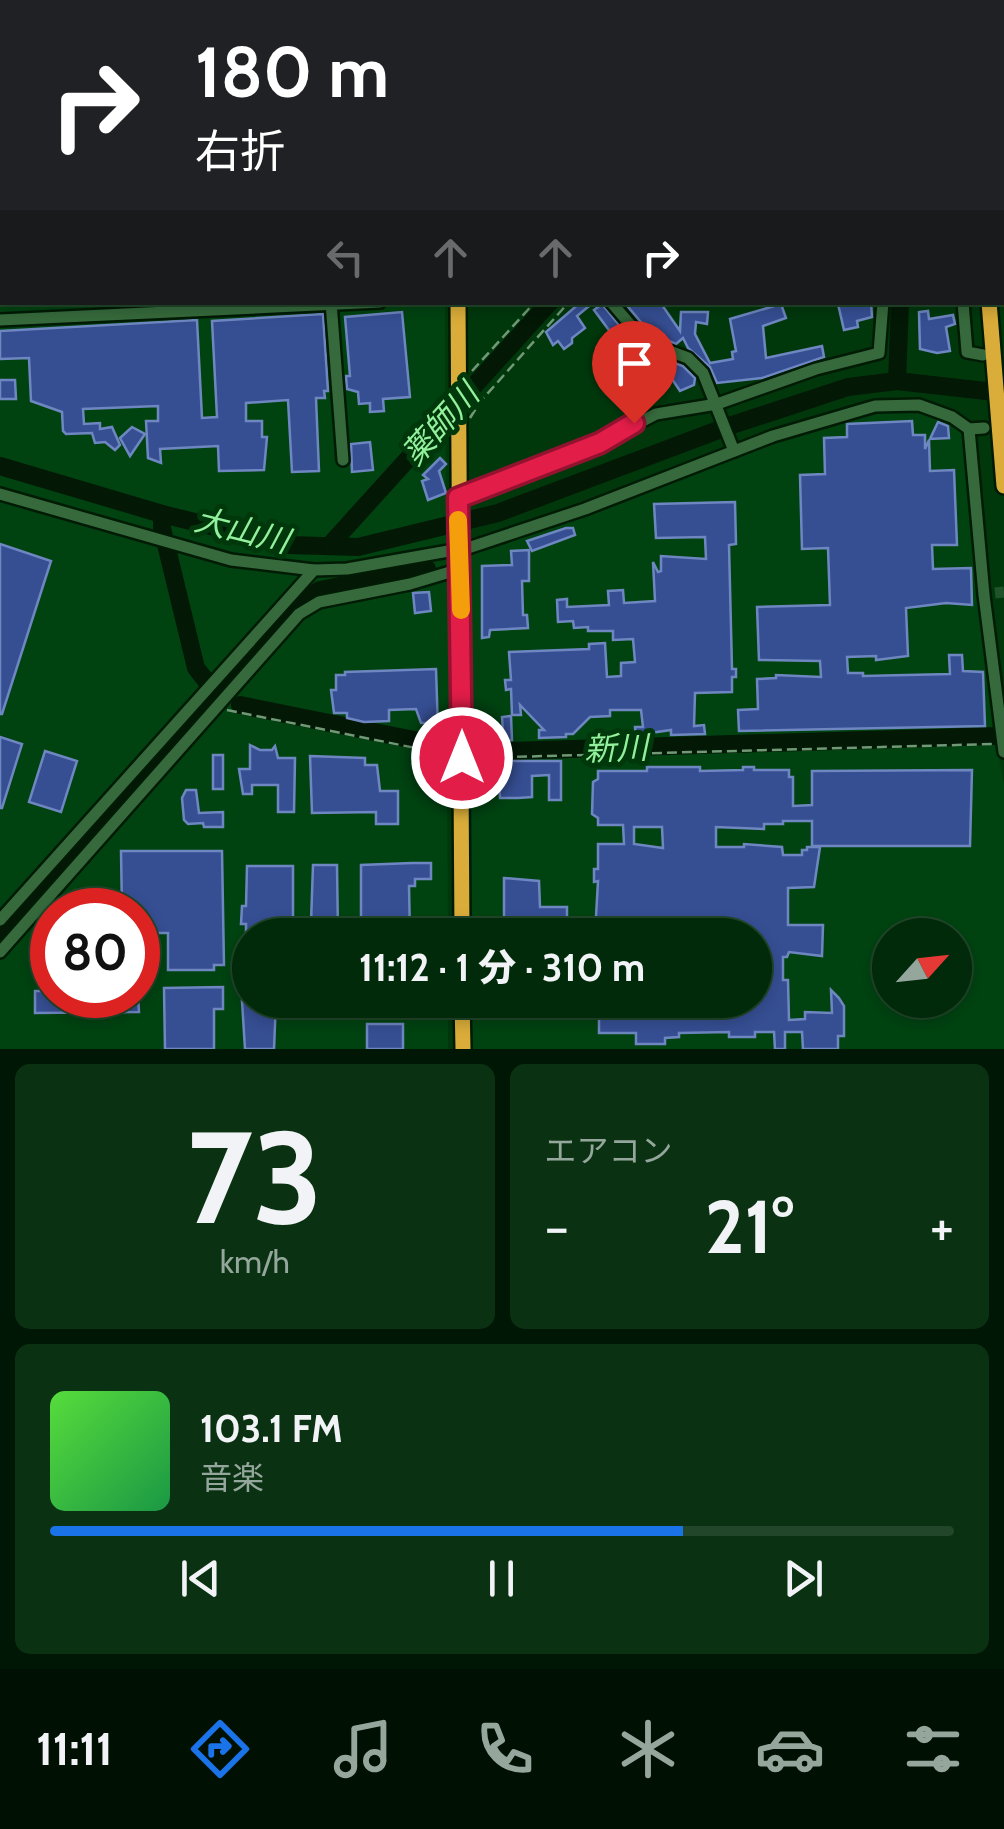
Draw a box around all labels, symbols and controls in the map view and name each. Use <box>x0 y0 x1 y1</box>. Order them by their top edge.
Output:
text: 180 m <box>195 29 389 115</box>
icon: right <box>30 40 160 170</box>
text: 右折 <box>195 124 285 178</box>
icon: left <box>318 230 373 285</box>
icon: ahead <box>423 230 478 285</box>
icon: ahead <box>528 230 583 285</box>
icon: right <box>633 230 688 285</box>
pin <box>592 321 677 424</box>
icon: arrive <box>607 336 662 391</box>
water label: 薬師川 <box>393 373 489 473</box>
water label: 大山川 <box>191 499 296 561</box>
position arrow <box>410 706 514 810</box>
water label: 新川 <box>583 727 652 769</box>
speed limit sign: 80 <box>30 888 160 1018</box>
north arrow <box>872 918 972 1018</box>
map controls <box>872 918 972 1018</box>
text: 11:12 · 1 分 · 310 m <box>359 944 645 991</box>
text: 73 <box>187 1098 323 1256</box>
text: エアコン <box>545 1131 673 1170</box>
text: 21° <box>705 1181 794 1272</box>
text: − <box>545 1193 569 1260</box>
text: + <box>930 1193 954 1260</box>
text: km/h <box>220 1242 290 1281</box>
text: 103.1 FM <box>200 1405 343 1452</box>
text: 音楽 <box>200 1458 264 1497</box>
icon: previous <box>173 1551 228 1606</box>
icon: pause <box>474 1551 529 1606</box>
icon: next <box>776 1551 831 1606</box>
icon: directions <box>185 1714 255 1784</box>
icon: music <box>328 1714 398 1784</box>
icon: phone <box>470 1714 540 1784</box>
icon: climate <box>613 1714 683 1784</box>
icon: car <box>755 1714 825 1784</box>
icon: filters <box>898 1714 968 1784</box>
text: 11:11 <box>36 1722 113 1776</box>

